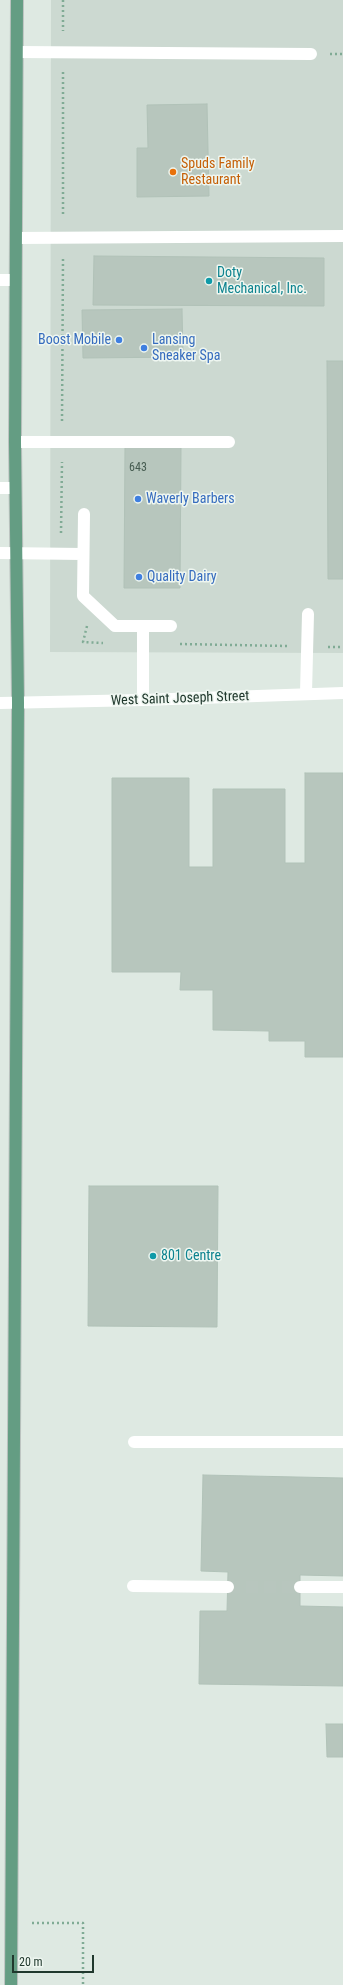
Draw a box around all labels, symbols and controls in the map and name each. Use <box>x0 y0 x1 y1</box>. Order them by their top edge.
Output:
place label: Spuds Family Restaurant <box>181 156 254 188</box>
marker: Spuds Family Restaurant <box>168 167 178 177</box>
place label: Doty Mechanical, Inc. <box>217 265 307 298</box>
marker: Doty Mechanical, Inc. <box>204 276 214 286</box>
place label: Boost Mobile <box>38 332 111 348</box>
place label: Lansing Sneaker Spa <box>152 332 220 364</box>
marker: Boost Mobile <box>114 335 124 345</box>
marker: Lansing Sneaker Spa <box>139 343 149 353</box>
house number: 643 <box>129 461 147 475</box>
place label: Waverly Barbers <box>146 491 235 507</box>
marker: Waverly Barbers <box>133 494 143 504</box>
place label: Quality Dairy <box>147 569 217 585</box>
marker: Quality Dairy <box>134 572 144 582</box>
street label: West Saint Joseph Street <box>111 688 249 710</box>
place label: 801 Centre <box>161 1248 221 1264</box>
marker: 801 Centre <box>148 1251 158 1261</box>
scale bar <box>14 1947 96 1973</box>
text: 20 m <box>19 1955 43 1969</box>

